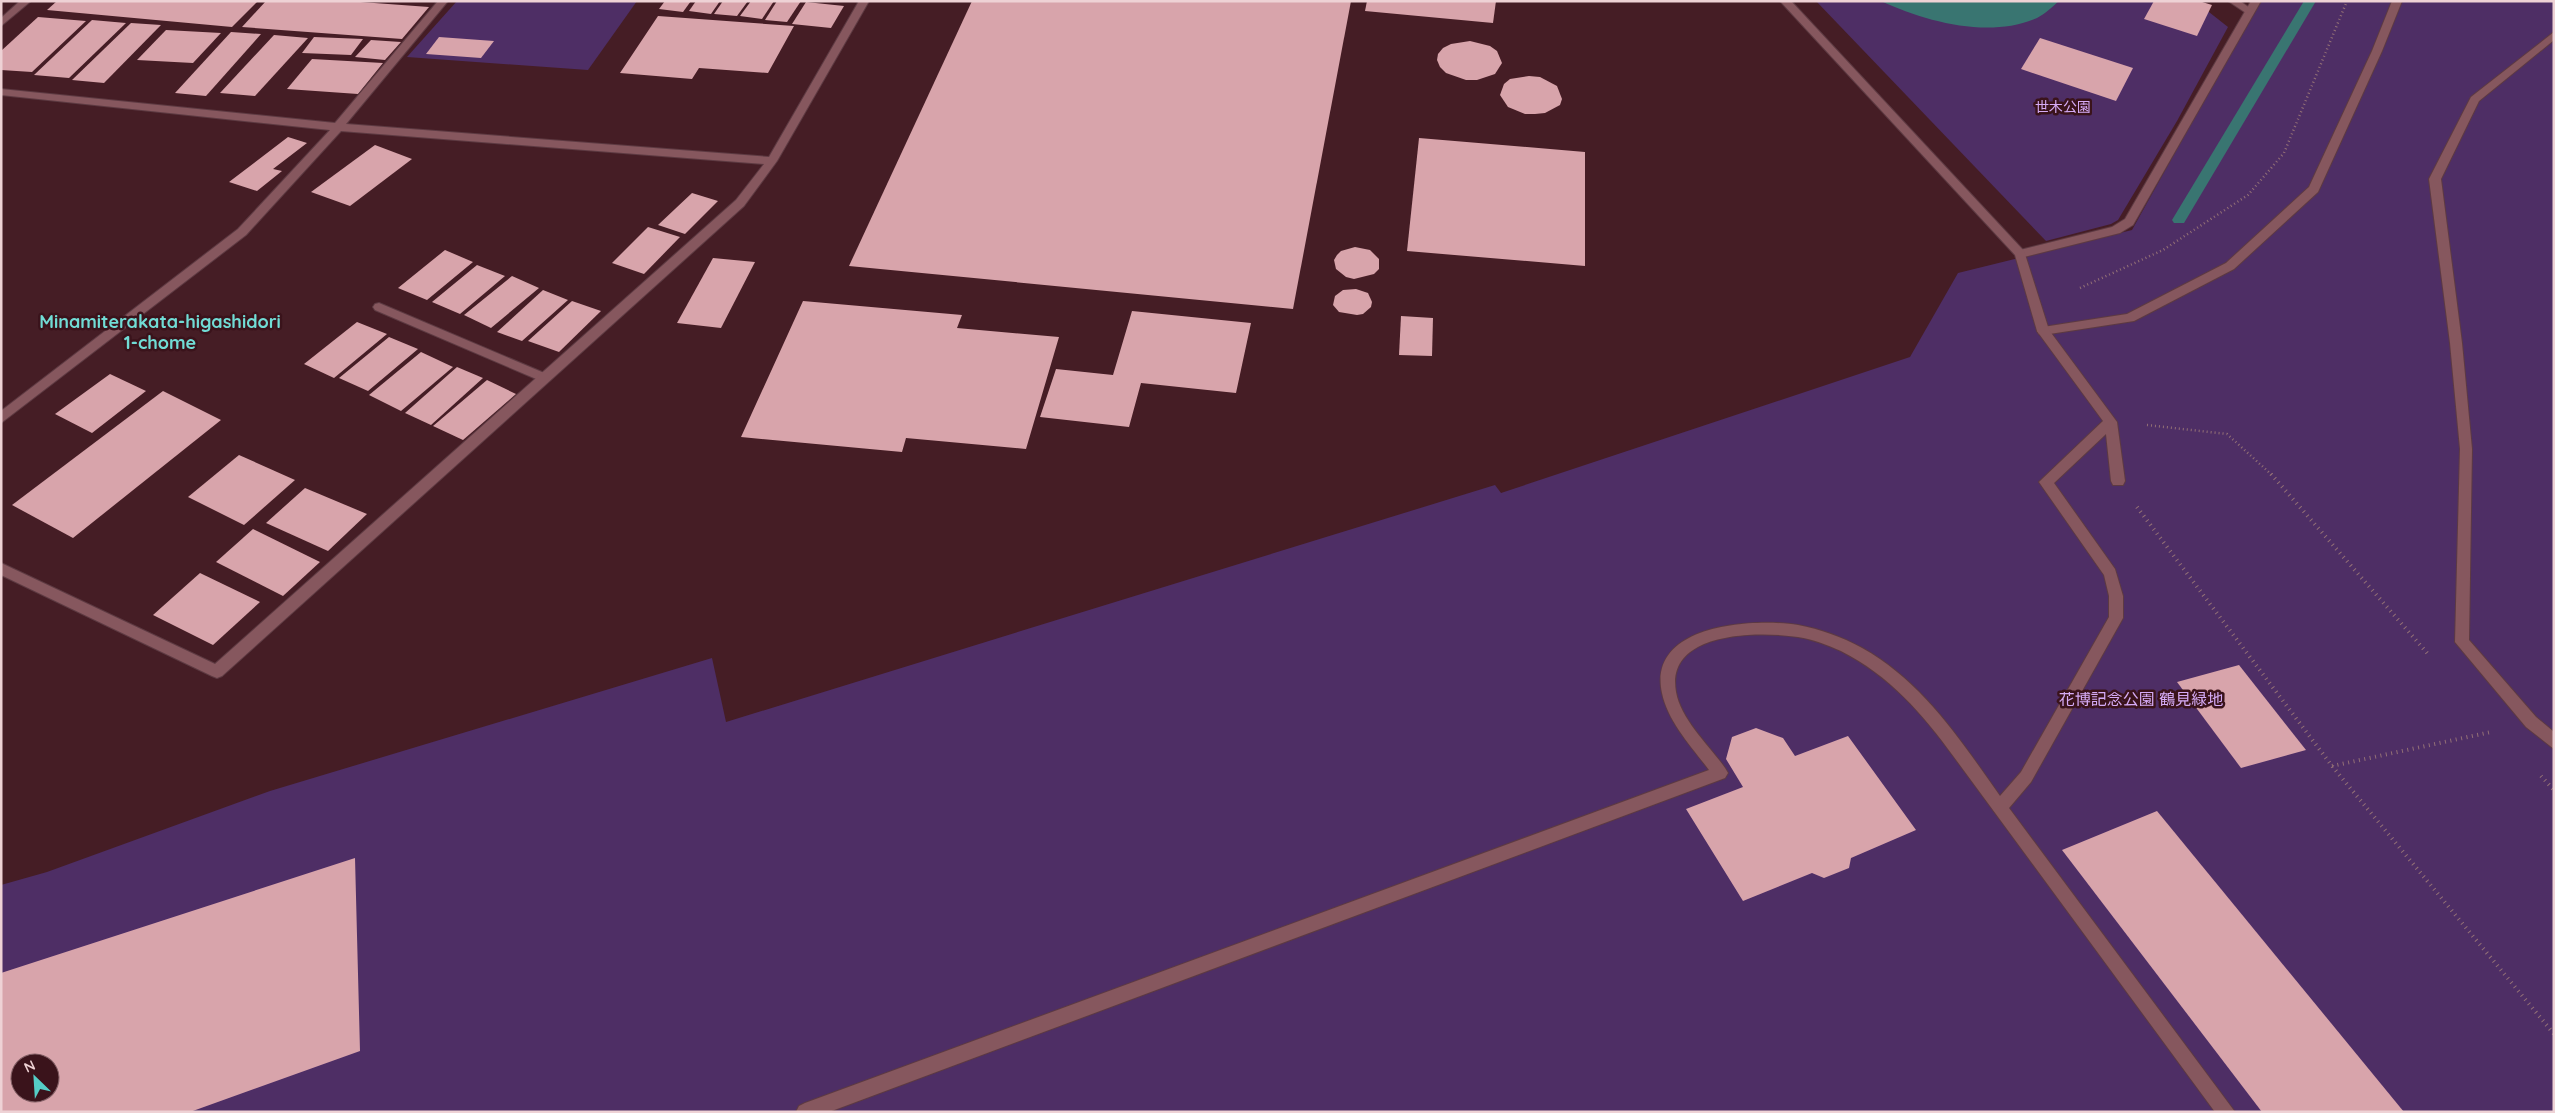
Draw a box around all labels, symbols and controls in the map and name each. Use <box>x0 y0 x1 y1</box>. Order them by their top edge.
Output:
park label: 世木公園 <box>2035 98 2091 116</box>
district label: Minamiterakata-higashidori 1-chome <box>39 310 281 354</box>
park label: 花博記念公園 鶴見緑地 <box>2059 689 2223 709</box>
north arrow <box>10 1053 60 1103</box>
text: N <box>21 1056 38 1077</box>

